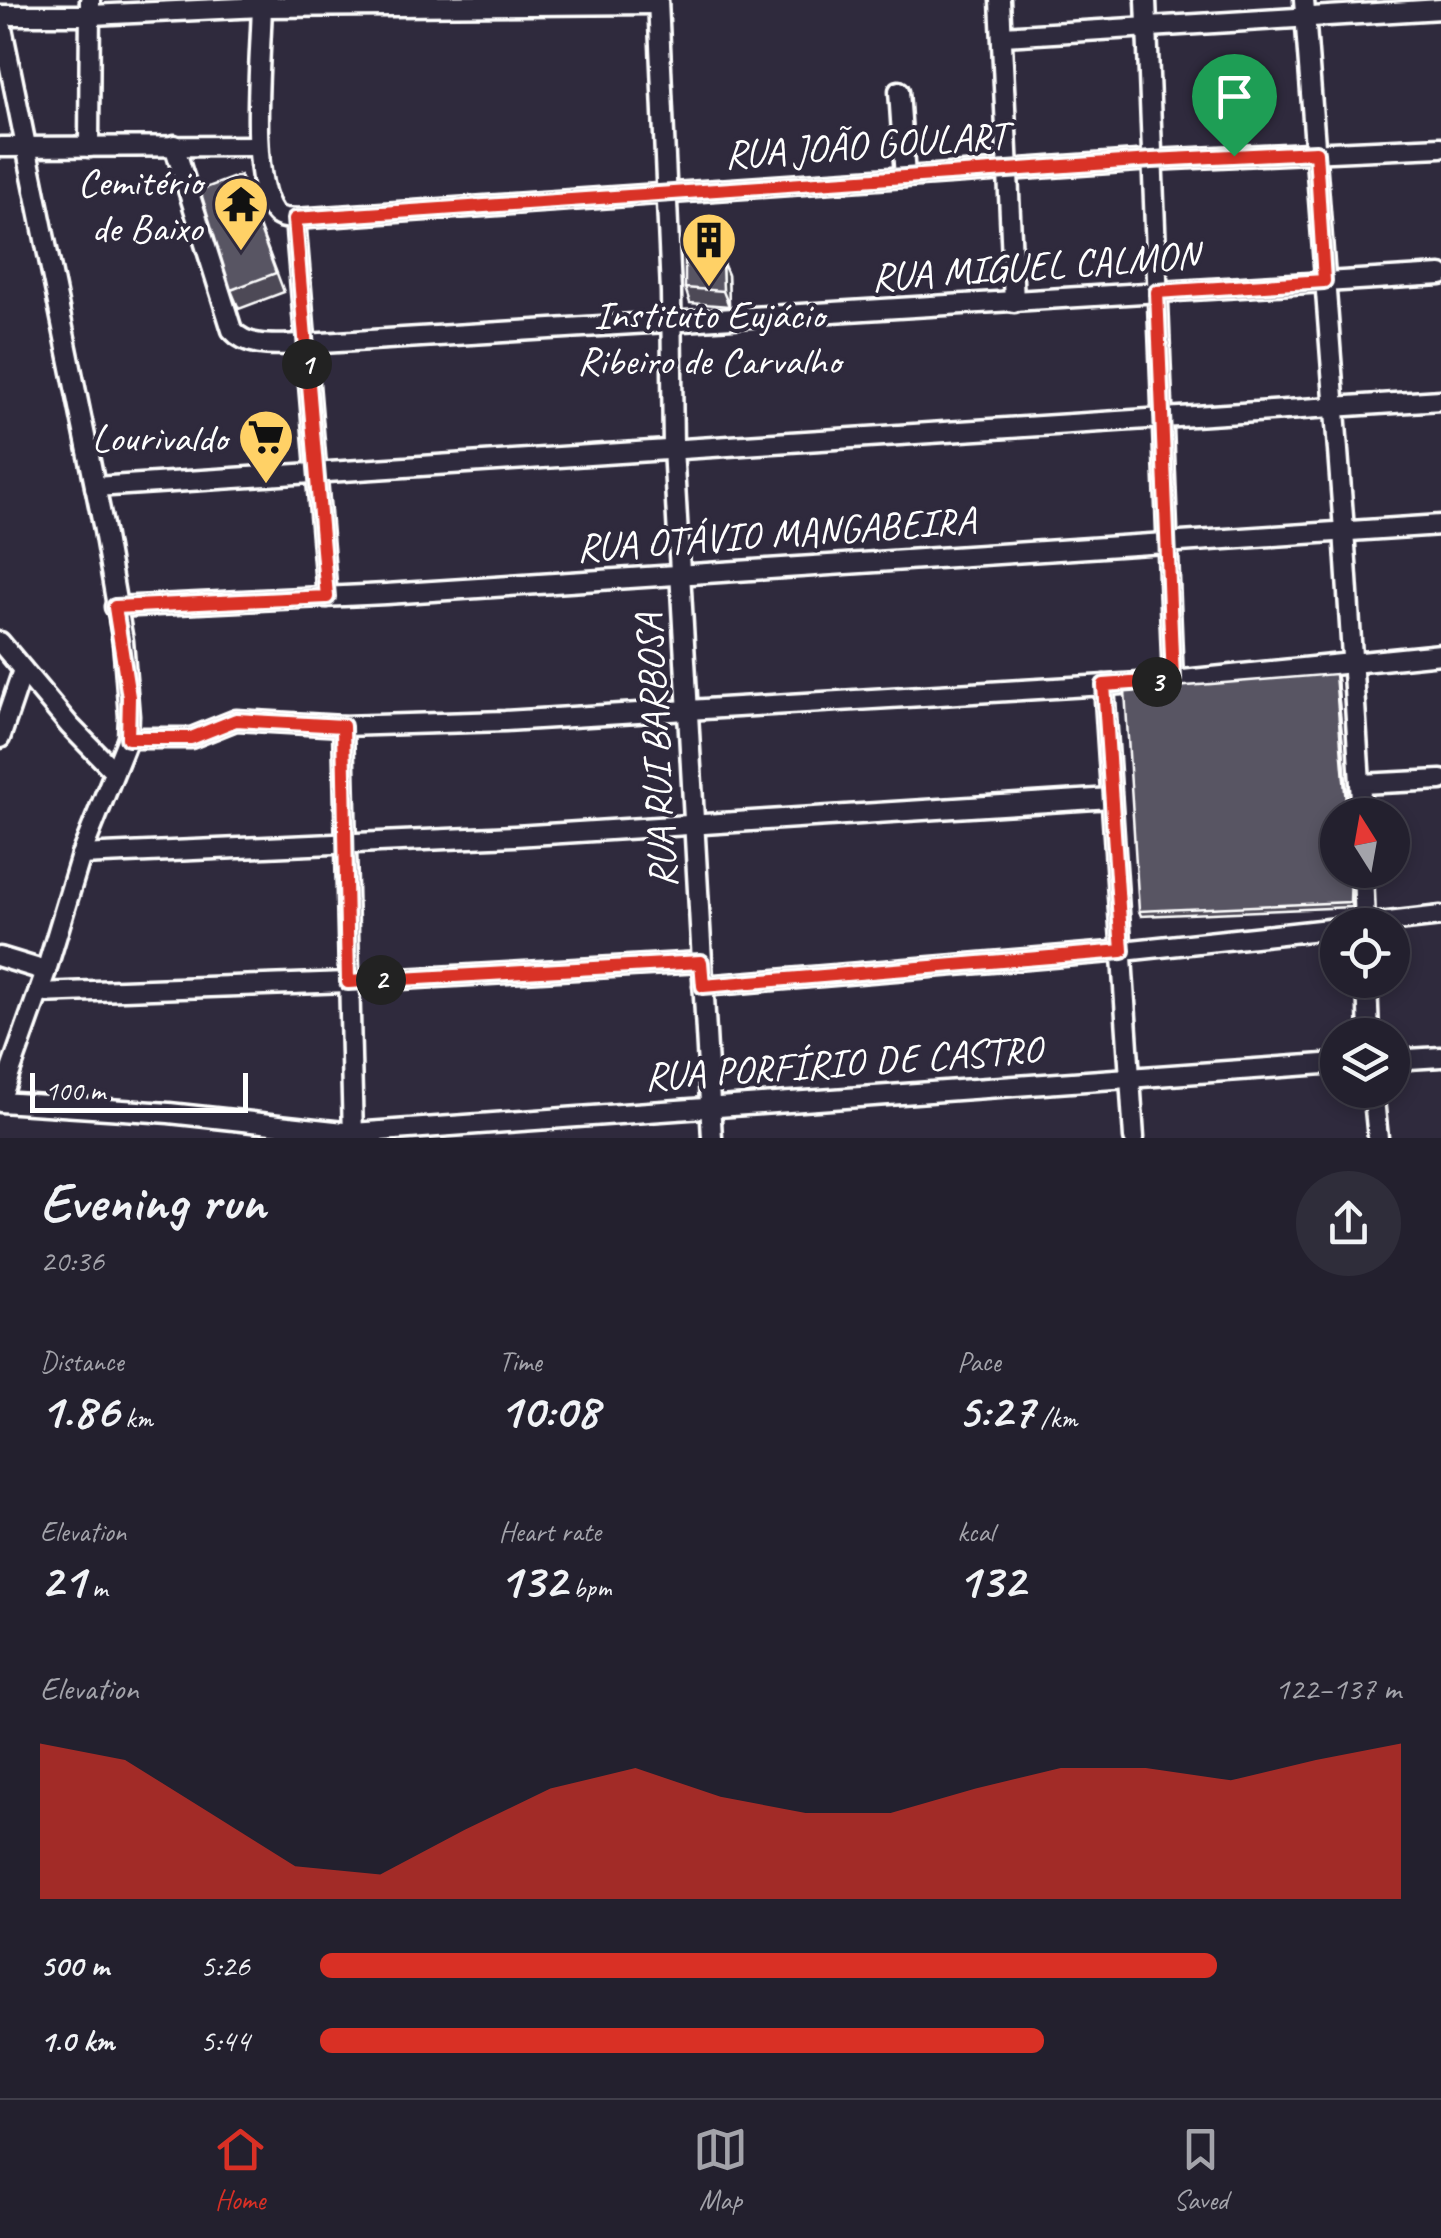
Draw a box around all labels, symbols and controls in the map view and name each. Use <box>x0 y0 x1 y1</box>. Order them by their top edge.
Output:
pin <box>1192 54 1277 157</box>
icon: arrive <box>1207 69 1262 124</box>
street label: RUA JOÃO GOULART <box>723 110 1017 180</box>
place label: Cemitério de Baixo <box>78 157 206 253</box>
temple icon: Cemitério de Baixo <box>211 174 271 253</box>
building icon: Instituto Eujácio Ribeiro de Carvalho <box>679 210 739 289</box>
street label: RUA MIGUEL CALMON <box>870 229 1206 302</box>
place label: Instituto Eujácio Ribeiro de Carvalho <box>577 290 845 386</box>
pin: 1 <box>282 339 332 389</box>
text: 1 <box>301 346 313 381</box>
supermarket icon: Lourivaldo <box>236 407 296 486</box>
place label: Lourivaldo <box>92 413 231 463</box>
street label: RUA OTÁVIO MANGABEIRA <box>575 495 979 573</box>
street label: RUA RUI BARBOSA <box>624 611 688 889</box>
pin: 3 <box>1132 657 1182 707</box>
text: 3 <box>1151 664 1163 699</box>
north arrow <box>1320 798 1410 888</box>
map controls <box>1320 798 1410 1108</box>
button: locate <box>1320 908 1410 998</box>
pin: 2 <box>356 955 406 1005</box>
text: 2 <box>375 962 387 997</box>
button: layers <box>1320 1018 1410 1108</box>
street label: RUA PORFÍRIO DE CASTRO <box>643 1024 1048 1102</box>
scale bar <box>30 1068 248 1112</box>
text: 100 m <box>45 1073 105 1108</box>
text: Evening run <box>40 1167 265 1237</box>
button: share <box>1296 1171 1401 1276</box>
text: 20:36 <box>40 1240 104 1281</box>
text: Distance <box>40 1344 124 1379</box>
text: Time <box>499 1344 542 1379</box>
text: Pace <box>957 1344 1000 1379</box>
text: 1.86 <box>40 1379 118 1442</box>
text: 10:08 <box>499 1379 599 1442</box>
text: 5:27 <box>957 1379 1034 1442</box>
text: km <box>118 1400 153 1435</box>
text: /km <box>1034 1400 1077 1435</box>
text: Elevation <box>40 1514 126 1549</box>
text: Heart rate <box>499 1514 601 1549</box>
text: kcal <box>957 1514 994 1549</box>
text: 21 <box>40 1549 85 1612</box>
text: 132 <box>499 1549 566 1612</box>
text: 132 <box>957 1549 1025 1612</box>
text: m <box>85 1570 107 1605</box>
text: bpm <box>566 1570 611 1605</box>
text: Elevation <box>40 1668 138 1709</box>
text: 122–137 m <box>1275 1668 1401 1709</box>
text: 500 m <box>40 1945 109 1986</box>
text: 5:26 <box>200 1945 250 1986</box>
text: 1.0 km <box>40 2020 114 2061</box>
text: 5:44 <box>200 2020 250 2061</box>
tab: Home <box>213 2122 268 2217</box>
tab: Map <box>693 2122 748 2217</box>
tab: Saved <box>1173 2122 1228 2217</box>

